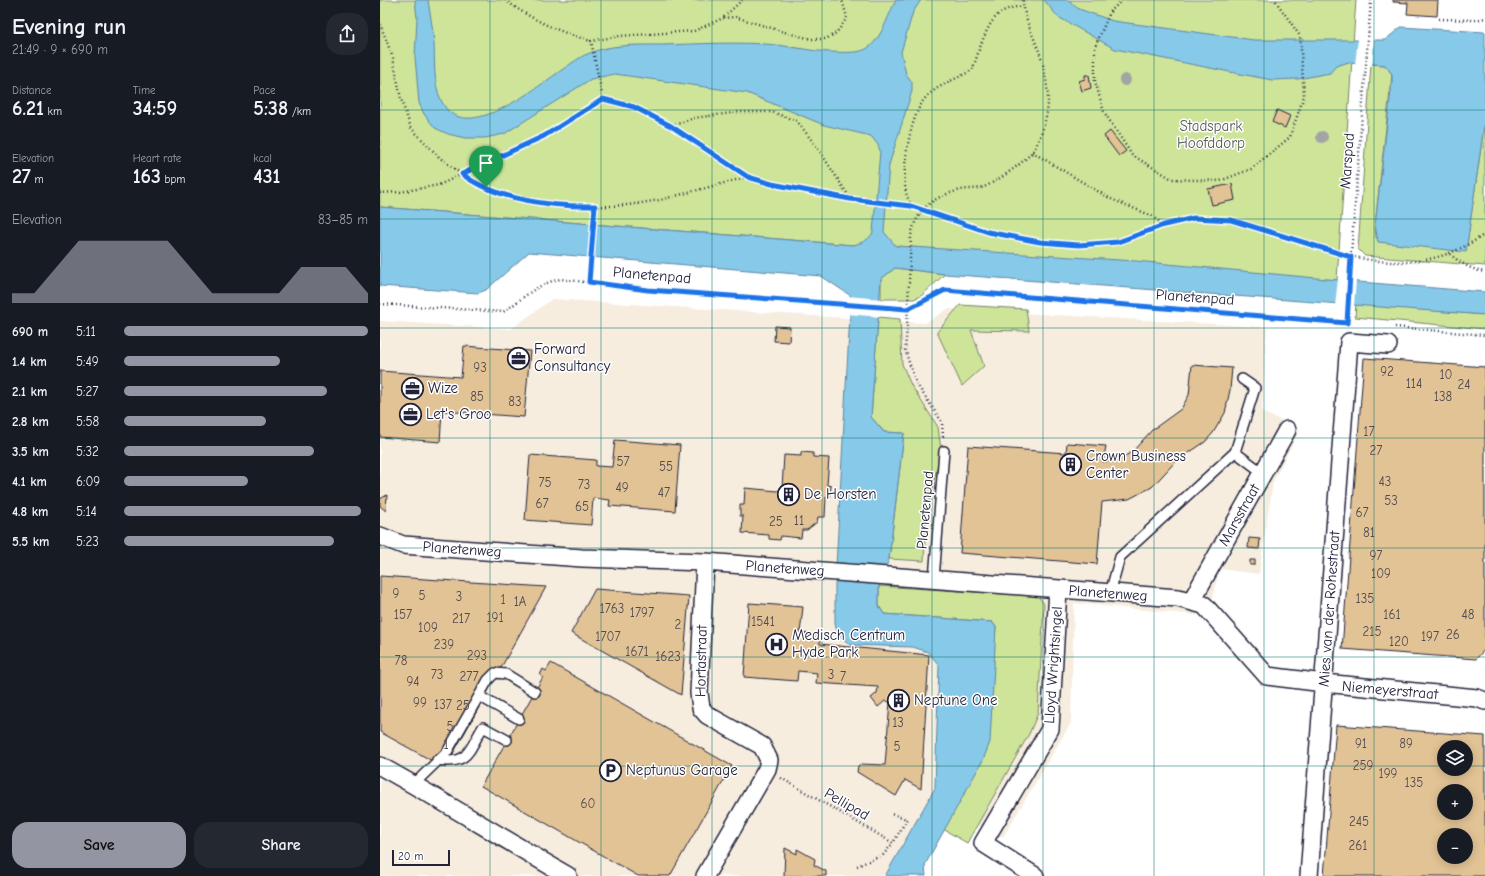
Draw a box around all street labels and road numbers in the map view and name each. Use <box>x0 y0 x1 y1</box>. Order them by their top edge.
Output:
street label: Marspad <box>1336 132 1358 190</box>
street label: Planetenpad <box>612 263 692 287</box>
street label: Planetenpad <box>1155 285 1235 309</box>
street label: Planetenpad <box>913 470 937 550</box>
street label: Marsstraat <box>1215 480 1264 549</box>
street label: Mies van der Rohestraat <box>1315 530 1343 688</box>
street label: Planetenweg <box>422 537 502 561</box>
street label: Planetenweg <box>745 556 825 580</box>
street label: Planetenweg <box>1068 581 1148 605</box>
street label: Lloyd Wrightsingel <box>1040 606 1066 724</box>
street label: Hortastraat <box>691 624 711 697</box>
street label: Niemeyerstraat <box>1341 677 1440 703</box>
street label: Pellipad <box>821 784 873 824</box>

